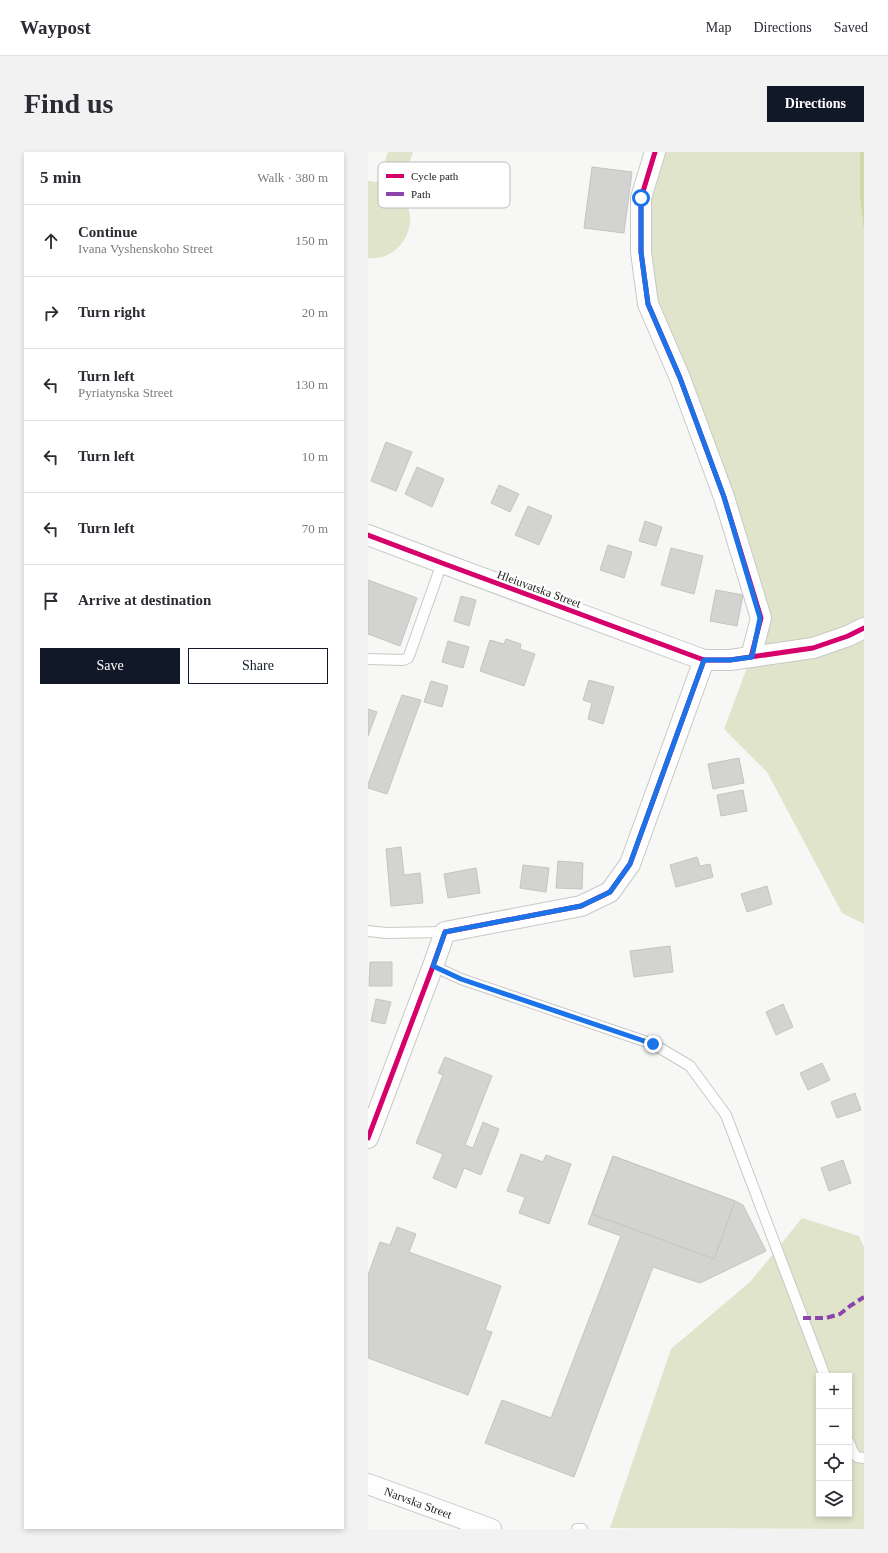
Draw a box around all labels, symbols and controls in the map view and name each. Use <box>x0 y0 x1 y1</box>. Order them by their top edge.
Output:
text: Waypost <box>20 17 91 38</box>
text: Map <box>706 20 731 35</box>
text: Directions <box>753 20 812 35</box>
text: Saved <box>834 20 868 35</box>
button: Directions <box>767 86 864 122</box>
text: Find us <box>24 88 114 119</box>
legend <box>378 162 510 208</box>
text: 5 min <box>40 168 81 187</box>
text: Walk · 380 m <box>257 170 328 185</box>
text: Cycle path <box>411 170 459 182</box>
text: Path <box>411 188 431 200</box>
route start <box>632 189 650 207</box>
text: Continue <box>78 224 137 240</box>
icon: ahead <box>40 230 62 252</box>
text: 150 m <box>295 233 328 248</box>
text: Ivana Vyshenskoho Street <box>78 241 213 256</box>
icon: right <box>40 302 62 324</box>
text: Turn right <box>78 304 145 320</box>
text: 20 m <box>302 305 328 320</box>
text: Turn left <box>78 368 135 384</box>
icon: left <box>40 374 62 396</box>
text: 130 m <box>295 377 328 392</box>
text: Pyriatynska Street <box>78 385 173 400</box>
icon: left <box>40 446 62 468</box>
text: Turn left <box>78 448 135 464</box>
text: 10 m <box>302 449 328 464</box>
icon: left <box>40 518 62 540</box>
text: Turn left <box>78 520 135 536</box>
text: 70 m <box>302 521 328 536</box>
street label: Hleiuvatska Street <box>495 567 584 611</box>
icon: arrive <box>40 590 62 612</box>
text: Arrive at destination <box>78 592 211 608</box>
button: Save <box>40 648 180 684</box>
button: Share <box>188 648 328 684</box>
route end <box>644 1035 662 1053</box>
map controls <box>816 1373 852 1517</box>
button: + <box>816 1373 852 1409</box>
button: − <box>816 1409 852 1445</box>
button: locate <box>816 1445 852 1481</box>
button: layers <box>816 1481 852 1517</box>
street label: Narvska Street <box>382 1484 454 1522</box>

